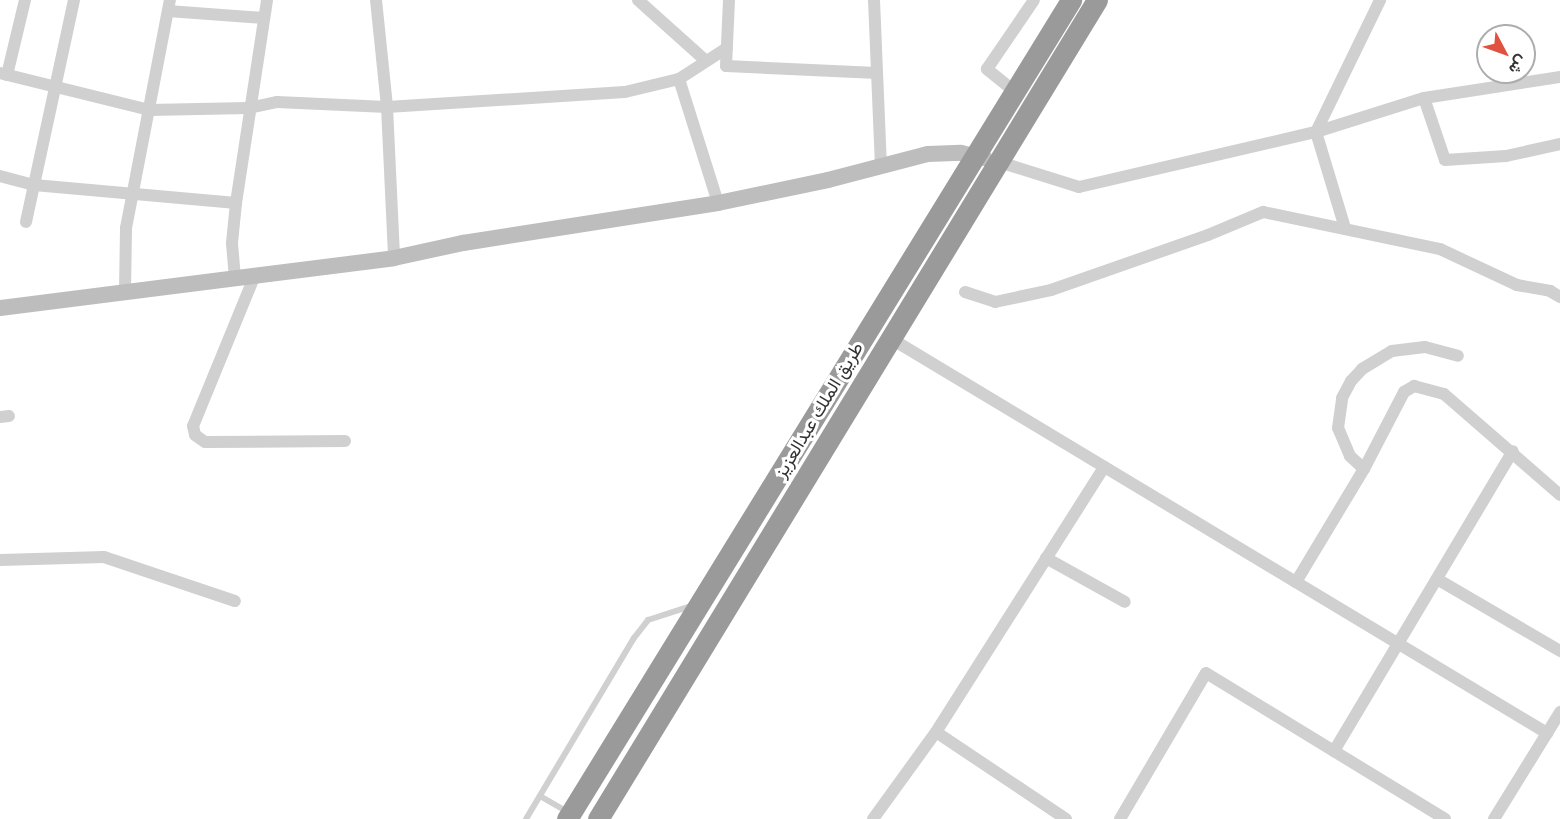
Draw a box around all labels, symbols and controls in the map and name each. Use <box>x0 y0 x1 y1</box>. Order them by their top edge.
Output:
north arrow <box>1476 24 1536 84</box>
text: ش <box>1504 51 1532 78</box>
street label: طريق الملك عبدالعزيز <box>770 338 868 482</box>

